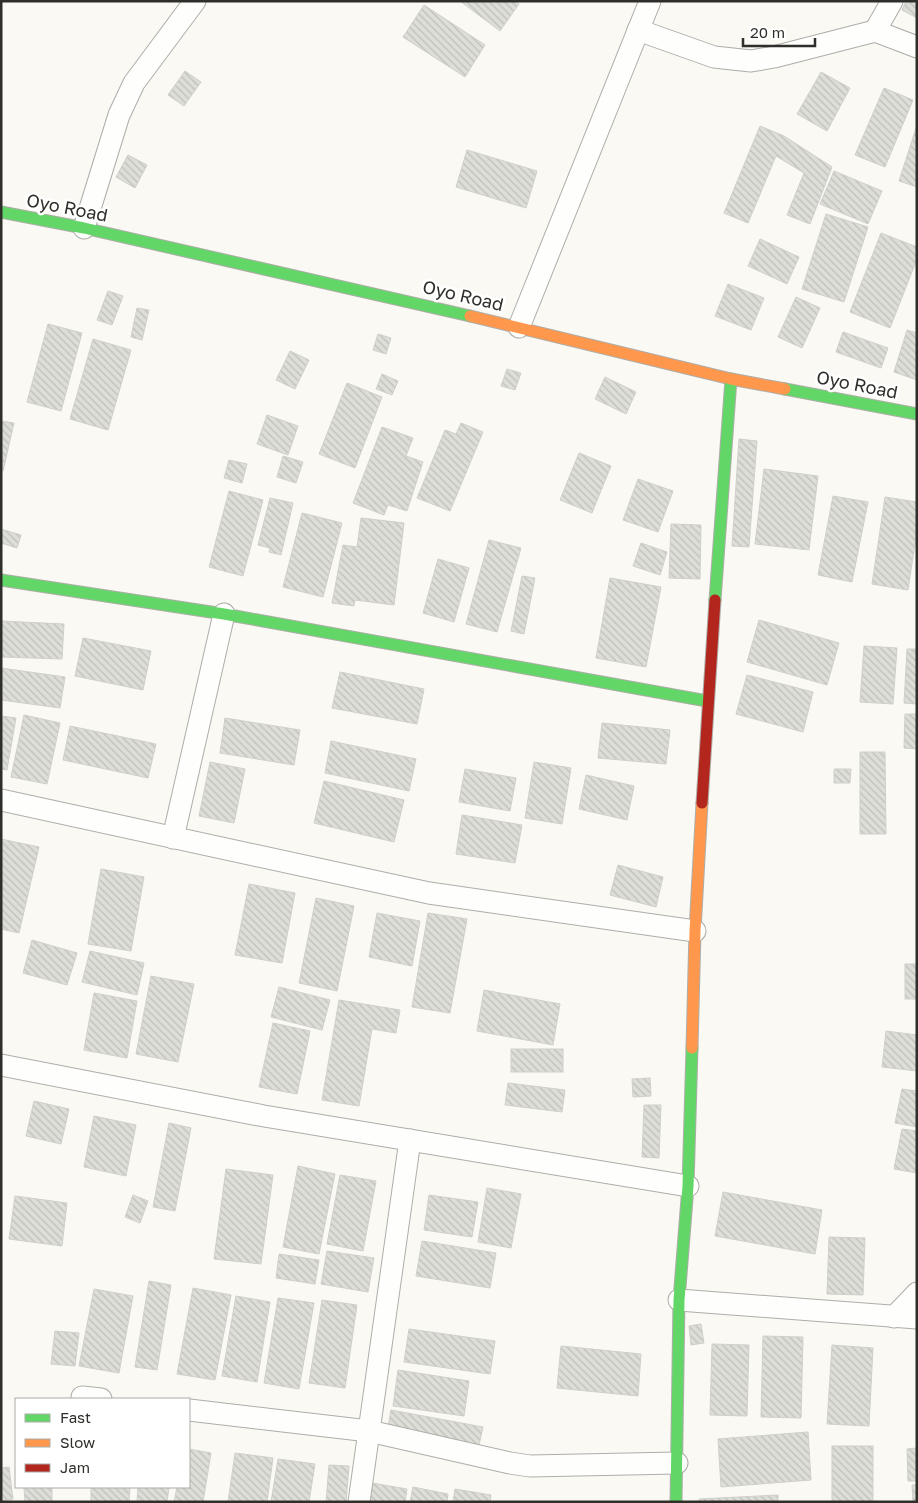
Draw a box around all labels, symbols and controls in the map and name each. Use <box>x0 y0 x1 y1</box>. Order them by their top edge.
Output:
scale bar <box>743 15 816 47</box>
text: 20 m <box>750 23 785 41</box>
street label: Oyo Road <box>25 188 110 226</box>
street label: Oyo Road <box>421 275 506 315</box>
street label: Oyo Road <box>815 365 900 403</box>
legend <box>15 1398 190 1488</box>
text: Fast <box>60 1408 91 1426</box>
text: Slow <box>60 1433 95 1451</box>
text: Jam <box>60 1458 90 1476</box>

